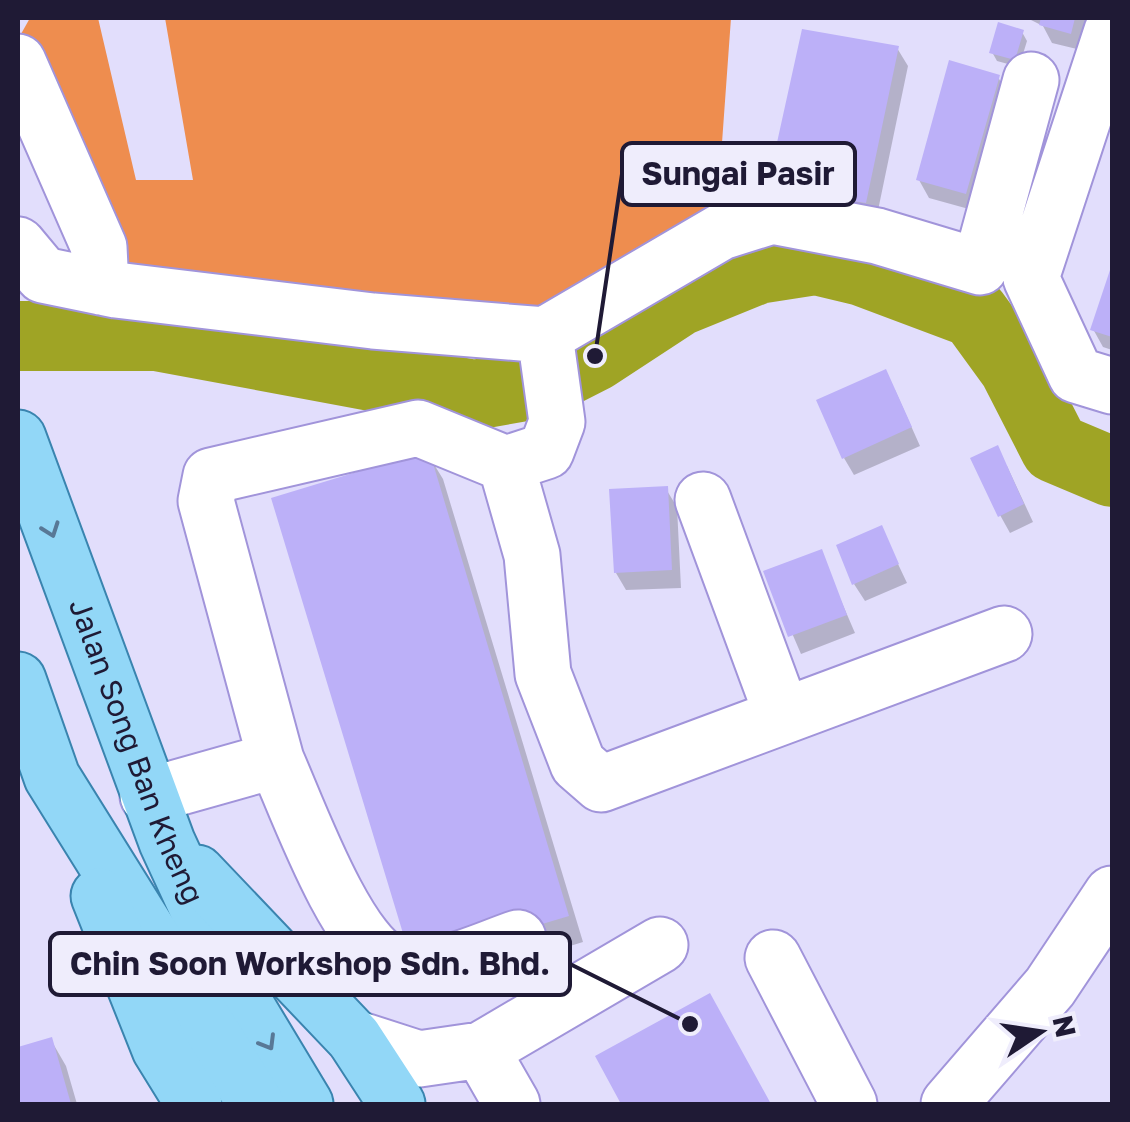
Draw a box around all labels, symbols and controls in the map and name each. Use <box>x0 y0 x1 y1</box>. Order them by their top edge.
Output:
callout: Sungai Pasir <box>622 143 855 205</box>
text: Sungai Pasir <box>641 154 835 192</box>
one-way arrow <box>39 521 60 538</box>
street label: Jalan Song Ban Kheng <box>62 594 212 910</box>
callout: Chin Soon Workshop Sdn. Bhd. <box>50 933 570 995</box>
text: Chin Soon Workshop Sdn. Bhd. <box>70 944 550 982</box>
north arrow <box>990 982 1090 1082</box>
text: N <box>1046 1012 1083 1040</box>
one-way arrow <box>256 1032 275 1050</box>

